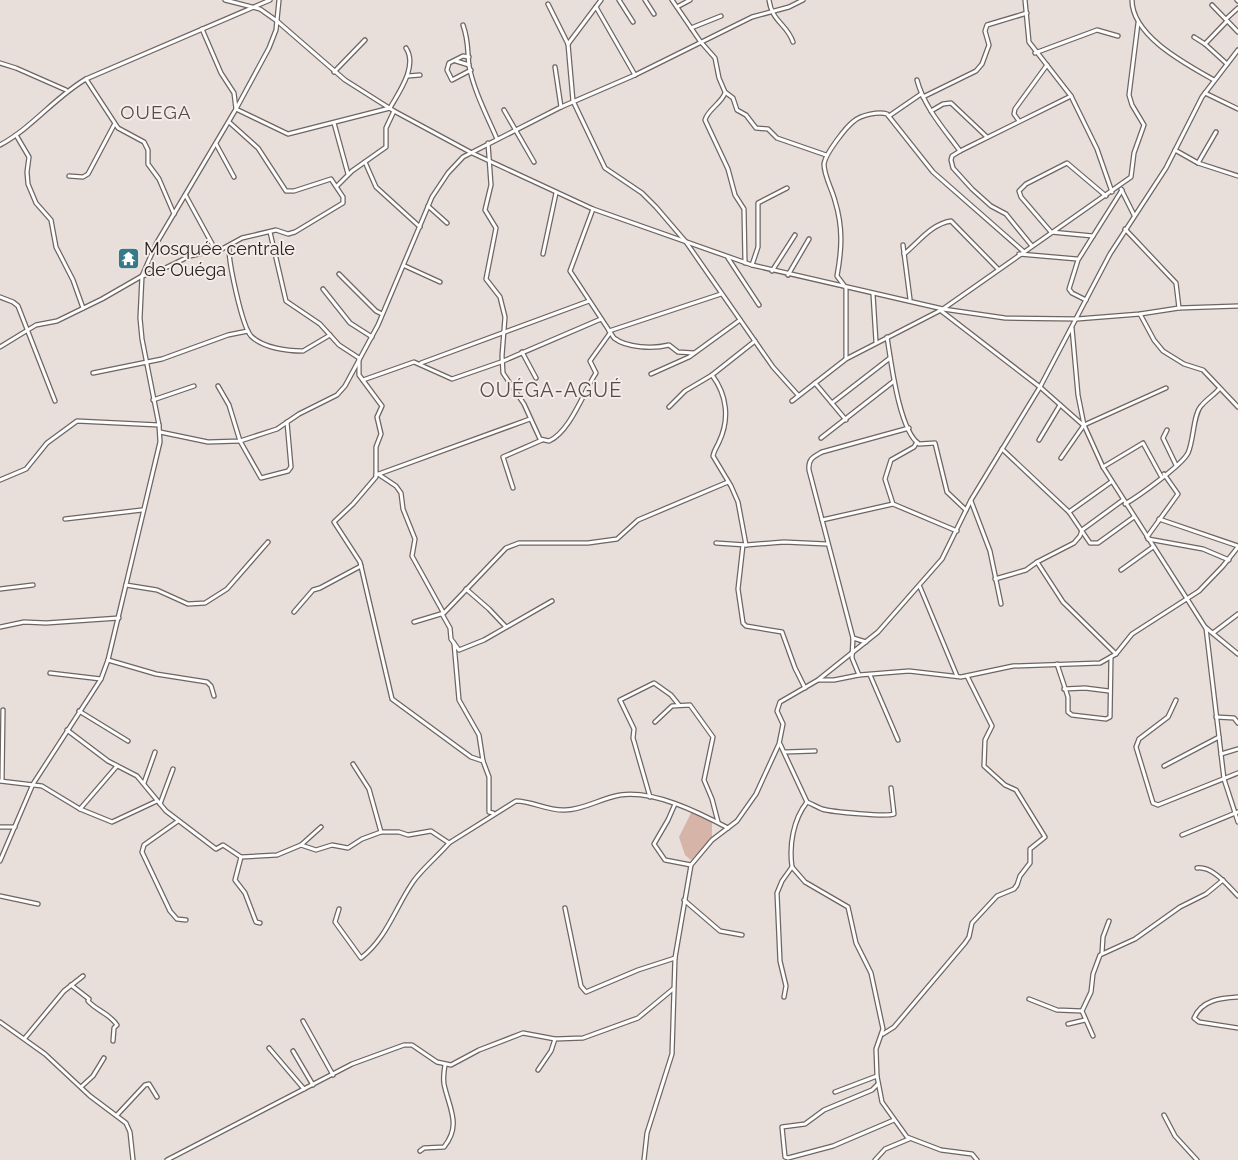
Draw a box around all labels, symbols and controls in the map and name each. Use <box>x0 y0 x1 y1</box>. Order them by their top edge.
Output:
district label: OUEGA <box>120 101 192 123</box>
place label: Mosquée centrale de Ouéga <box>144 238 295 280</box>
temple icon: Mosquée centrale de Ouéga <box>116 247 140 271</box>
district label: OUÉGA-AGUÉ <box>480 378 622 402</box>

